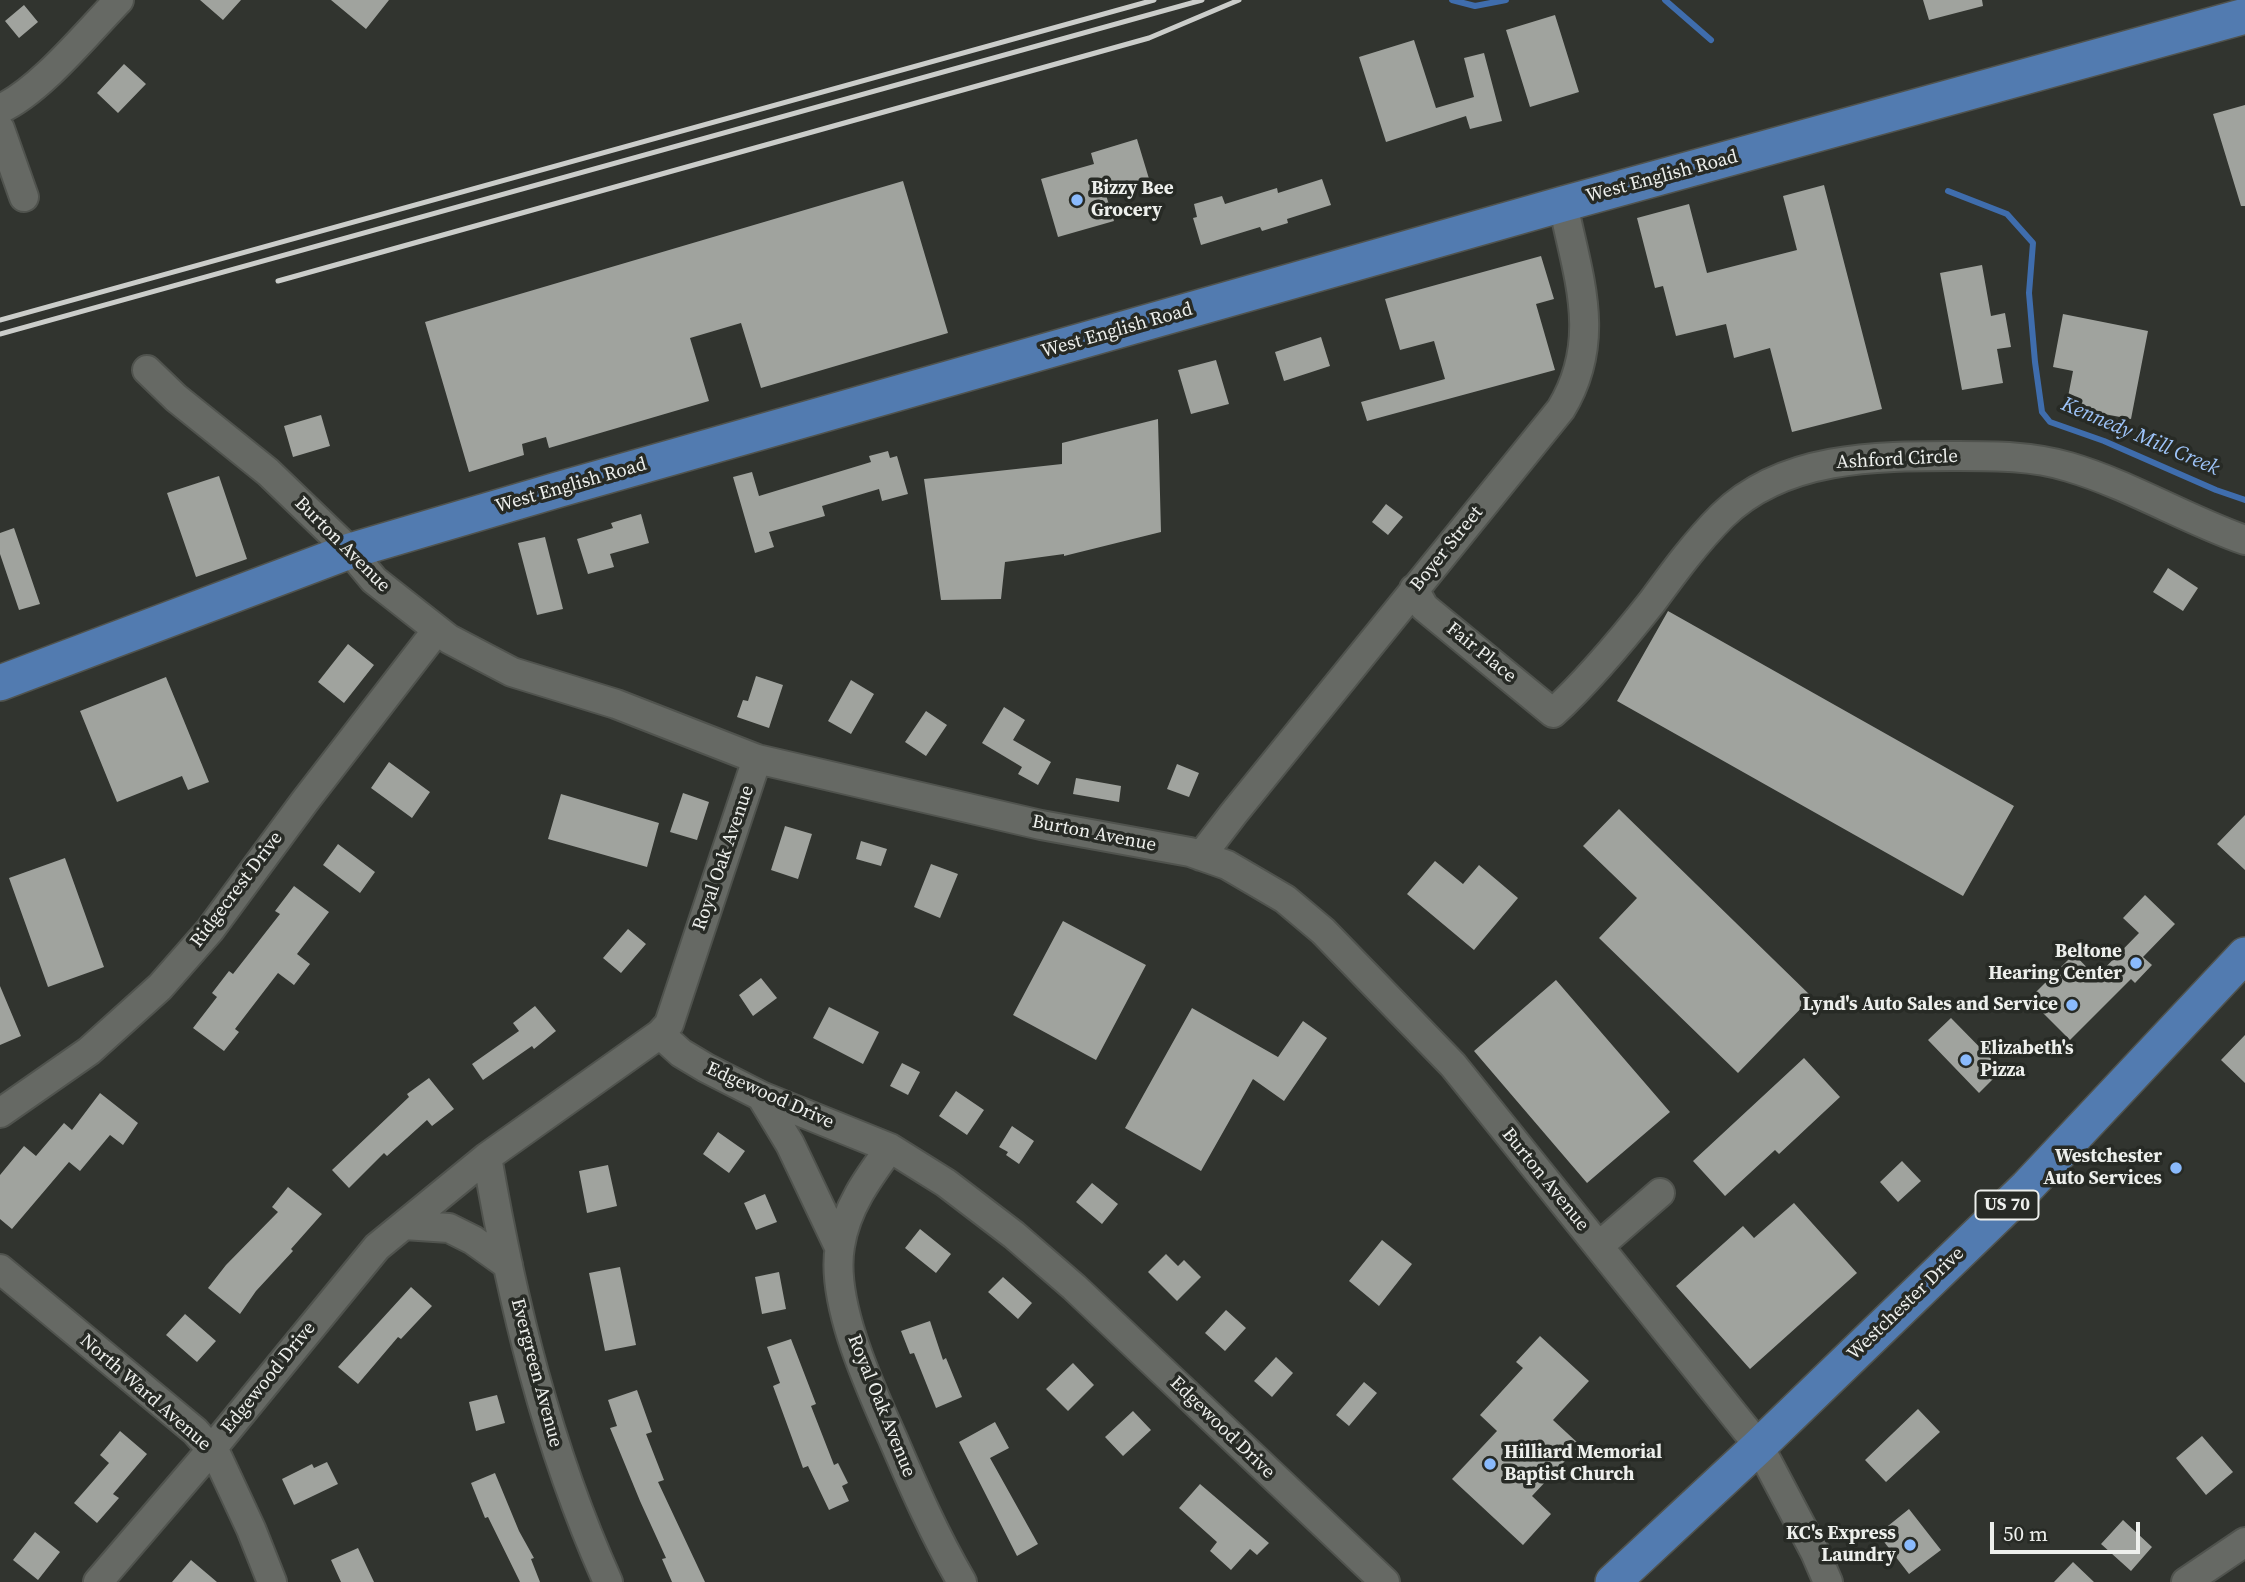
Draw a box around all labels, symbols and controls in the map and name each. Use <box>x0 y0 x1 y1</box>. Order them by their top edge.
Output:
street label: West English Road <box>1584 146 1740 208</box>
place label: Bizzy Bee Grocery <box>1091 178 1174 222</box>
marker: Bizzy Bee Grocery <box>1069 192 1085 208</box>
street label: West English Road <box>1039 298 1195 364</box>
water label: Kennedy Mill Creek <box>2057 392 2223 482</box>
street label: Ashford Circle <box>1836 445 1958 475</box>
street label: West English Road <box>493 453 649 519</box>
street label: Burton Avenue <box>289 492 395 598</box>
street label: Boyer Street <box>1406 502 1488 596</box>
street label: Fair Place <box>1441 618 1521 688</box>
street label: Royal Oak Avenue <box>688 782 760 934</box>
street label: Burton Avenue <box>1030 811 1158 857</box>
street label: Ridgecrest Drive <box>186 827 288 953</box>
place label: Beltone Hearing Center <box>1988 941 2122 985</box>
marker: Beltone Hearing Center <box>2128 955 2144 971</box>
place label: Lynd's Auto Sales and Service <box>1802 994 2058 1016</box>
marker: Lynd's Auto Sales and Service <box>2064 997 2080 1013</box>
place label: Elizabeth's Pizza <box>1980 1038 2074 1082</box>
marker: Elizabeth's Pizza <box>1958 1052 1974 1068</box>
street label: Edgewood Drive <box>703 1058 837 1134</box>
street label: Burton Avenue <box>1497 1124 1593 1236</box>
place label: Westchester Auto Services <box>2043 1146 2162 1190</box>
marker: Westchester Auto Services <box>2168 1160 2184 1176</box>
road number: US 70 <box>1976 1190 2038 1220</box>
street label: Westchester Drive <box>1843 1242 1969 1366</box>
street label: Evergreen Avenue <box>505 1296 567 1450</box>
street label: Edgewood Drive <box>217 1318 321 1438</box>
street label: North Ward Avenue <box>75 1330 215 1456</box>
street label: Royal Oak Avenue <box>842 1331 920 1481</box>
street label: Edgewood Drive <box>1165 1372 1279 1484</box>
place label: Hilliard Memorial Baptist Church <box>1504 1442 1662 1486</box>
marker: Hilliard Memorial Baptist Church <box>1482 1456 1498 1472</box>
scale bar <box>1993 1508 2144 1552</box>
text: 50 m <box>2003 1519 2048 1548</box>
place label: KC's Express Laundry <box>1786 1523 1896 1567</box>
marker: KC's Express Laundry <box>1902 1537 1918 1553</box>

